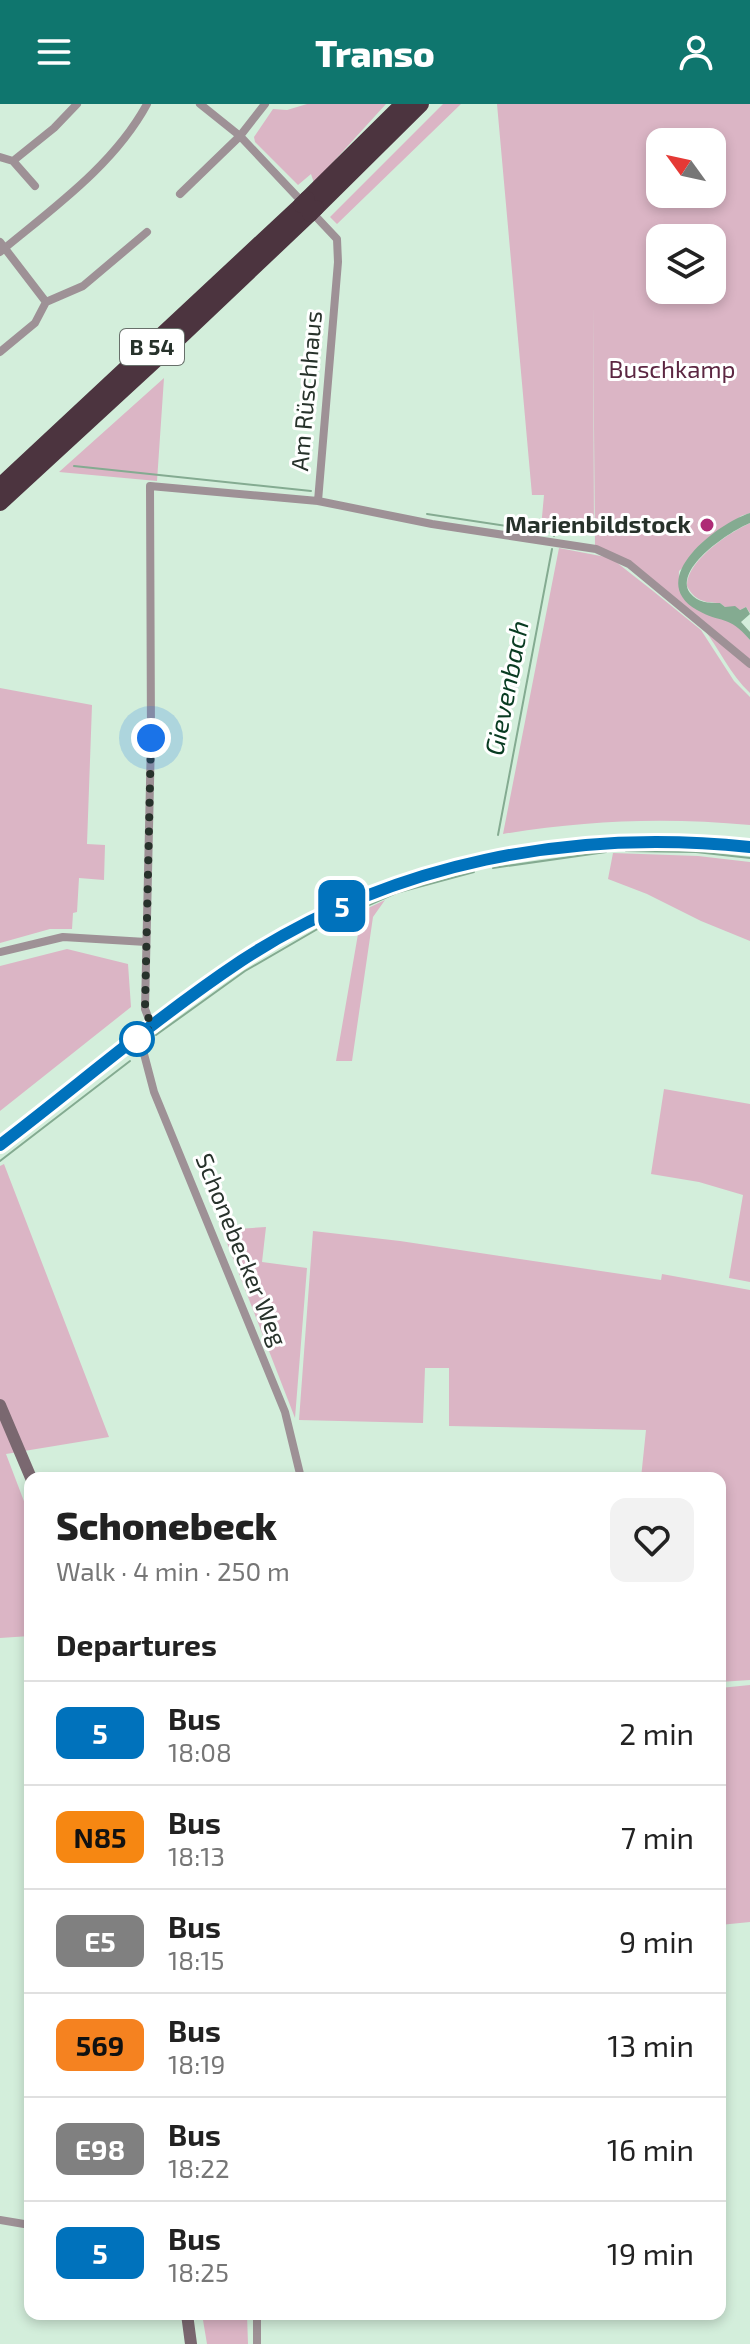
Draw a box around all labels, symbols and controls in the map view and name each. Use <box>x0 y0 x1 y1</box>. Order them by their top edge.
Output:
icon: menu <box>32 30 76 74</box>
icon: person <box>674 30 718 74</box>
text: Transo <box>315 31 435 74</box>
north arrow <box>646 128 726 208</box>
map controls <box>646 128 726 304</box>
button: layers <box>646 224 726 304</box>
street label: Am Rüschhaus <box>284 310 327 472</box>
road number: B 54 <box>120 329 184 365</box>
park label: Buschkamp <box>609 354 735 383</box>
place label: Marienbildstock <box>505 509 692 538</box>
marker: Marienbildstock <box>698 516 716 534</box>
water label: Gievenbach <box>477 618 534 758</box>
your location <box>131 718 171 758</box>
line badge: 5 <box>316 880 368 932</box>
text: 5 <box>334 889 350 923</box>
unlabelled marker <box>120 1022 154 1056</box>
street label: Schonebecker Weg <box>190 1149 294 1350</box>
button: heart <box>610 1498 694 1582</box>
text: Schonebeck <box>56 1502 277 1548</box>
text: Walk · 4 min · 250 m <box>56 1555 290 1586</box>
text: Departures <box>56 1626 217 1662</box>
text: Bus <box>168 1700 221 1736</box>
text: 2 min <box>619 1715 694 1751</box>
text: 5 <box>92 1716 108 1750</box>
text: 18:08 <box>168 1736 232 1767</box>
text: Bus <box>168 1804 221 1840</box>
text: 7 min <box>621 1819 694 1855</box>
text: N85 <box>73 1820 127 1854</box>
text: 18:13 <box>168 1840 225 1871</box>
text: Bus <box>168 1908 221 1944</box>
text: 9 min <box>619 1923 694 1959</box>
text: E5 <box>84 1924 116 1958</box>
text: 18:15 <box>168 1944 225 1975</box>
text: Bus <box>168 2012 221 2048</box>
text: 13 min <box>608 2027 694 2063</box>
text: 569 <box>76 2028 124 2062</box>
text: 18:19 <box>168 2048 226 2079</box>
text: Bus <box>168 2116 221 2152</box>
text: 16 min <box>607 2131 694 2167</box>
text: E98 <box>75 2132 125 2166</box>
text: 18:22 <box>168 2152 230 2183</box>
text: Bus <box>168 2220 221 2256</box>
text: 19 min <box>607 2235 694 2271</box>
text: 5 <box>92 2236 108 2270</box>
text: 18:25 <box>168 2256 229 2287</box>

